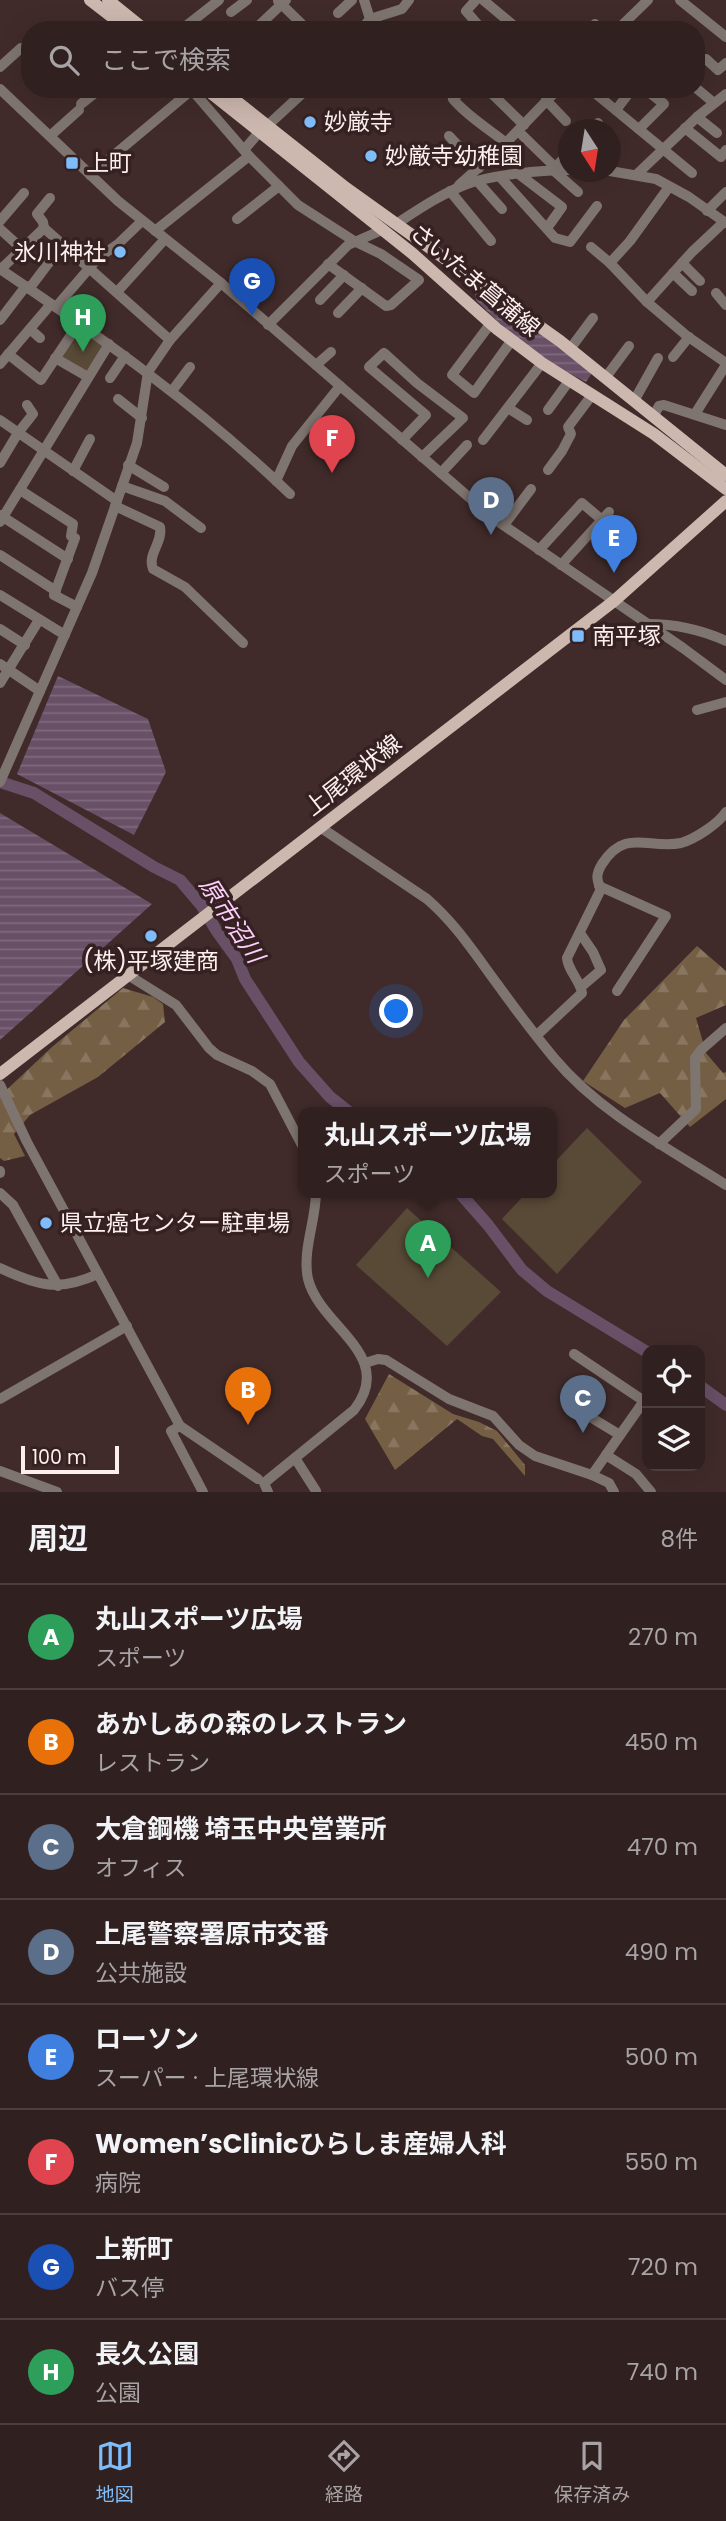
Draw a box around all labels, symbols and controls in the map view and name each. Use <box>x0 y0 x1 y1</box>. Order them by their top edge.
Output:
search box <box>21 21 705 98</box>
icon: search <box>45 41 83 79</box>
text: ここで検索 <box>101 42 231 78</box>
place label: 妙厳寺 <box>324 106 393 138</box>
marker: 妙厳寺 <box>302 114 318 130</box>
north arrow <box>558 119 621 182</box>
place label: 妙厳寺幼稚園 <box>385 140 523 172</box>
place label: 上町 <box>86 147 132 179</box>
marker: 妙厳寺幼稚園 <box>363 148 379 164</box>
marker: 上町 <box>64 155 80 171</box>
street label: さいたま菖蒲線 <box>403 216 547 344</box>
place label: 氷川神社 <box>14 236 106 268</box>
marker: 氷川神社 <box>112 244 128 260</box>
pin: G <box>229 258 275 316</box>
pin: H <box>60 294 106 352</box>
pin: F <box>309 415 355 473</box>
pin: D <box>468 477 514 535</box>
pin: E <box>591 515 637 573</box>
place label: 南平塚 <box>592 620 661 652</box>
marker: 南平塚 <box>570 628 586 644</box>
street label: 上尾環状線 <box>298 727 408 823</box>
water label: 原市沼川 <box>192 871 274 972</box>
marker: (株)平塚建商 <box>143 928 159 944</box>
place label: (株)平塚建商 <box>83 945 219 977</box>
your location <box>379 994 413 1028</box>
popup <box>298 1107 557 1198</box>
text: 丸山スポーツ広場 <box>324 1117 531 1153</box>
text: スポーツ <box>324 1158 415 1190</box>
place label: 県立癌センター駐車場 <box>60 1207 290 1239</box>
marker: 県立癌センター駐車場 <box>38 1215 54 1231</box>
pin: A <box>405 1220 451 1278</box>
map controls <box>642 1345 705 1471</box>
button: locate <box>642 1345 705 1408</box>
pin: B <box>225 1367 271 1425</box>
pin: C <box>560 1375 606 1433</box>
button: layers <box>642 1408 705 1471</box>
scale bar <box>21 1443 119 1475</box>
text: 100 m <box>32 1444 87 1471</box>
text: 周辺 <box>28 1517 88 1560</box>
text: 8件 <box>660 1523 698 1555</box>
text: 丸山スポーツ広場 <box>95 1601 302 1637</box>
text: A <box>43 1621 59 1653</box>
text: 270 m <box>628 1621 698 1653</box>
text: スポーツ <box>95 1642 187 1674</box>
text: あかしあの森のレストラン <box>95 1706 407 1742</box>
text: B <box>43 1726 59 1758</box>
text: 450 m <box>625 1726 698 1758</box>
text: レストラン <box>95 1747 210 1779</box>
text: 大倉鋼機 埼玉中央営業所 <box>95 1811 387 1847</box>
text: C <box>42 1831 60 1863</box>
text: 470 m <box>627 1831 698 1863</box>
text: オフィス <box>95 1852 187 1884</box>
text: 上尾警察署原市交番 <box>95 1916 329 1952</box>
text: D <box>43 1936 59 1968</box>
text: 490 m <box>625 1936 698 1968</box>
text: 公共施設 <box>95 1957 187 1989</box>
text: ローソン <box>95 2021 199 2057</box>
text: E <box>45 2041 57 2073</box>
text: 500 m <box>625 2041 698 2073</box>
text: スーパー · 上尾環状線 <box>95 2062 319 2094</box>
text: Women’sClinicひらしま産婦人科 <box>95 2126 507 2162</box>
text: F <box>45 2146 57 2178</box>
text: 550 m <box>625 2146 698 2178</box>
text: 病院 <box>95 2167 141 2199</box>
text: 上新町 <box>95 2231 173 2267</box>
text: G <box>42 2251 60 2283</box>
text: 720 m <box>628 2251 698 2283</box>
text: バス停 <box>95 2272 164 2304</box>
text: 長久公園 <box>95 2336 199 2372</box>
text: H <box>43 2356 59 2388</box>
text: 740 m <box>627 2356 698 2388</box>
text: 公園 <box>95 2377 141 2409</box>
tab: 地図 <box>96 2437 134 2509</box>
tab: 経路 <box>325 2437 363 2509</box>
tab: 保存済み <box>554 2437 630 2509</box>

